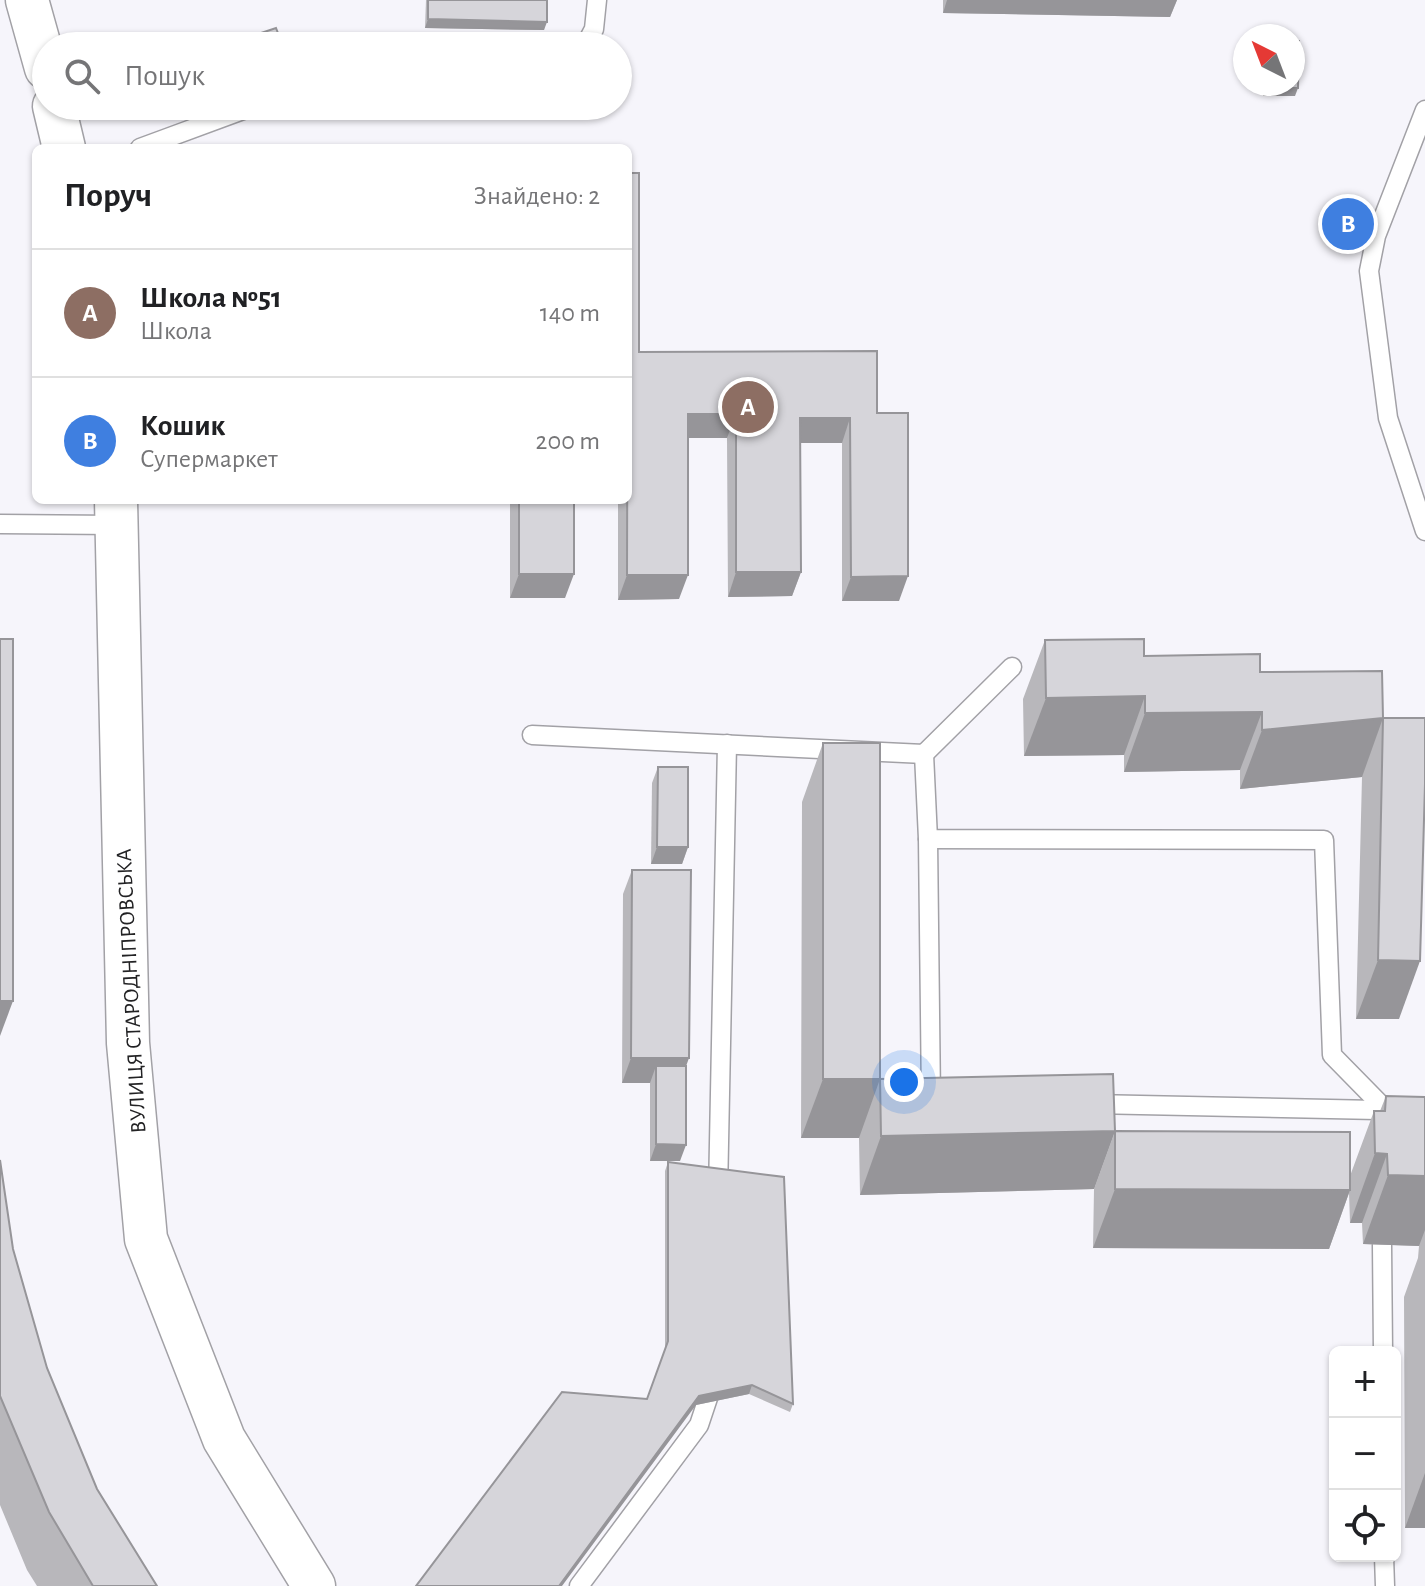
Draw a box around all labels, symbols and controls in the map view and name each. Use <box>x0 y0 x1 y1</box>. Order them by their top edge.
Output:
north arrow <box>1233 24 1305 96</box>
search box <box>32 32 632 120</box>
icon: search <box>60 54 104 98</box>
text: Пошук <box>124 61 205 91</box>
text: Поруч <box>64 179 152 213</box>
text: Знайдено: 2 <box>474 183 600 209</box>
pin: B <box>1322 194 1374 254</box>
text: Школа №51 <box>140 283 282 313</box>
text: A <box>82 300 98 326</box>
text: 140 m <box>540 300 600 326</box>
text: Школа <box>140 318 212 344</box>
pin: A <box>722 377 774 437</box>
text: Кошик <box>140 411 225 441</box>
text: B <box>82 428 98 454</box>
text: 200 m <box>536 428 600 454</box>
text: Супермаркет <box>140 446 278 472</box>
street label: ВУЛИЦЯ СТАРОДНІПРОВСЬКА <box>113 848 149 1134</box>
your location <box>884 1062 924 1102</box>
map controls <box>1329 1346 1401 1562</box>
button: + <box>1329 1346 1401 1418</box>
button: − <box>1329 1418 1401 1490</box>
button: locate <box>1329 1490 1401 1562</box>

